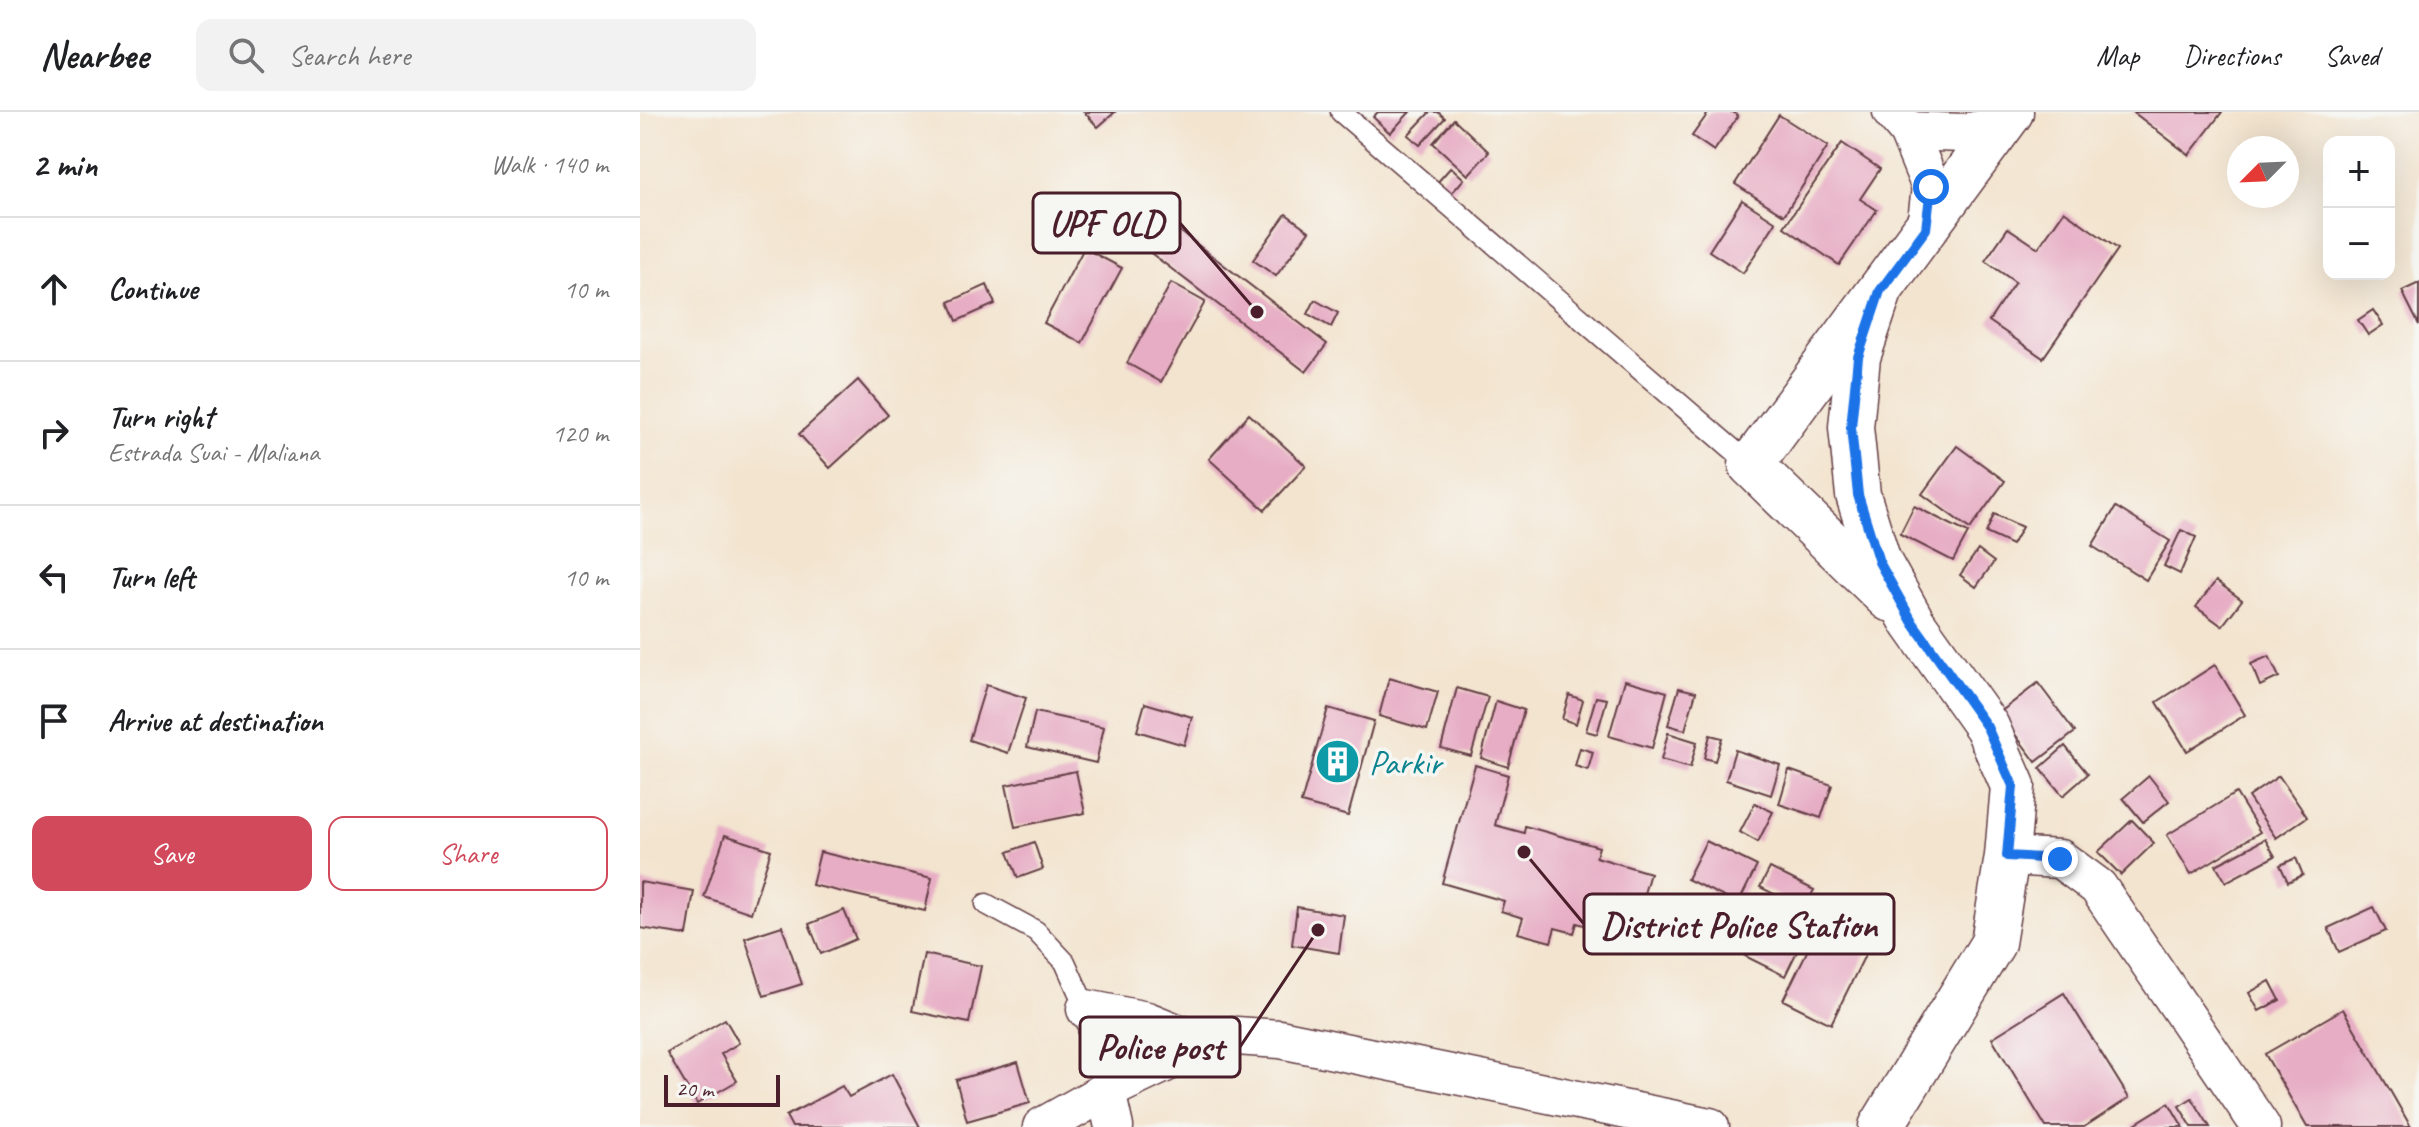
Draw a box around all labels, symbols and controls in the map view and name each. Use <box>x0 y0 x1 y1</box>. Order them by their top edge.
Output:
search box <box>196 19 756 91</box>
text: Nearbee <box>40 32 148 79</box>
icon: search <box>224 33 268 77</box>
text: Search here <box>288 36 410 74</box>
text: Map <box>2096 38 2139 73</box>
text: Directions <box>2183 38 2281 73</box>
text: Saved <box>2325 38 2379 73</box>
north arrow <box>2227 136 2299 208</box>
map controls <box>2323 136 2395 280</box>
button: + <box>2323 136 2395 208</box>
text: 2 min <box>32 143 97 186</box>
text: Walk · 140 m <box>491 148 608 181</box>
route start <box>1913 169 1949 205</box>
callout: UPF OLD <box>1033 193 1180 253</box>
text: UPF OLD <box>1049 200 1167 246</box>
button: − <box>2323 208 2395 280</box>
icon: ahead <box>32 267 76 311</box>
text: Continue <box>108 270 198 308</box>
text: 10 m <box>564 273 608 306</box>
text: Turn right <box>108 398 213 436</box>
icon: right <box>32 411 76 455</box>
text: 120 m <box>552 417 608 450</box>
text: Estrada Suai - Maliana <box>108 436 319 469</box>
icon: left <box>32 555 76 599</box>
text: Turn left <box>108 558 195 596</box>
text: 10 m <box>564 561 608 594</box>
icon: arrive <box>32 699 76 743</box>
text: Arrive at destination <box>108 702 323 740</box>
building icon: Parkir <box>1314 738 1362 786</box>
place label: Parkir <box>1369 741 1444 784</box>
button: Save <box>32 816 312 891</box>
button: Share <box>328 816 608 891</box>
route end <box>2042 841 2078 877</box>
callout: District Police Station <box>1584 894 1894 954</box>
text: District Police Station <box>1601 902 1879 948</box>
callout: Police post <box>1080 1017 1240 1077</box>
text: Police post <box>1096 1024 1228 1070</box>
scale bar <box>664 1071 780 1107</box>
text: 20 m <box>676 1075 713 1103</box>

